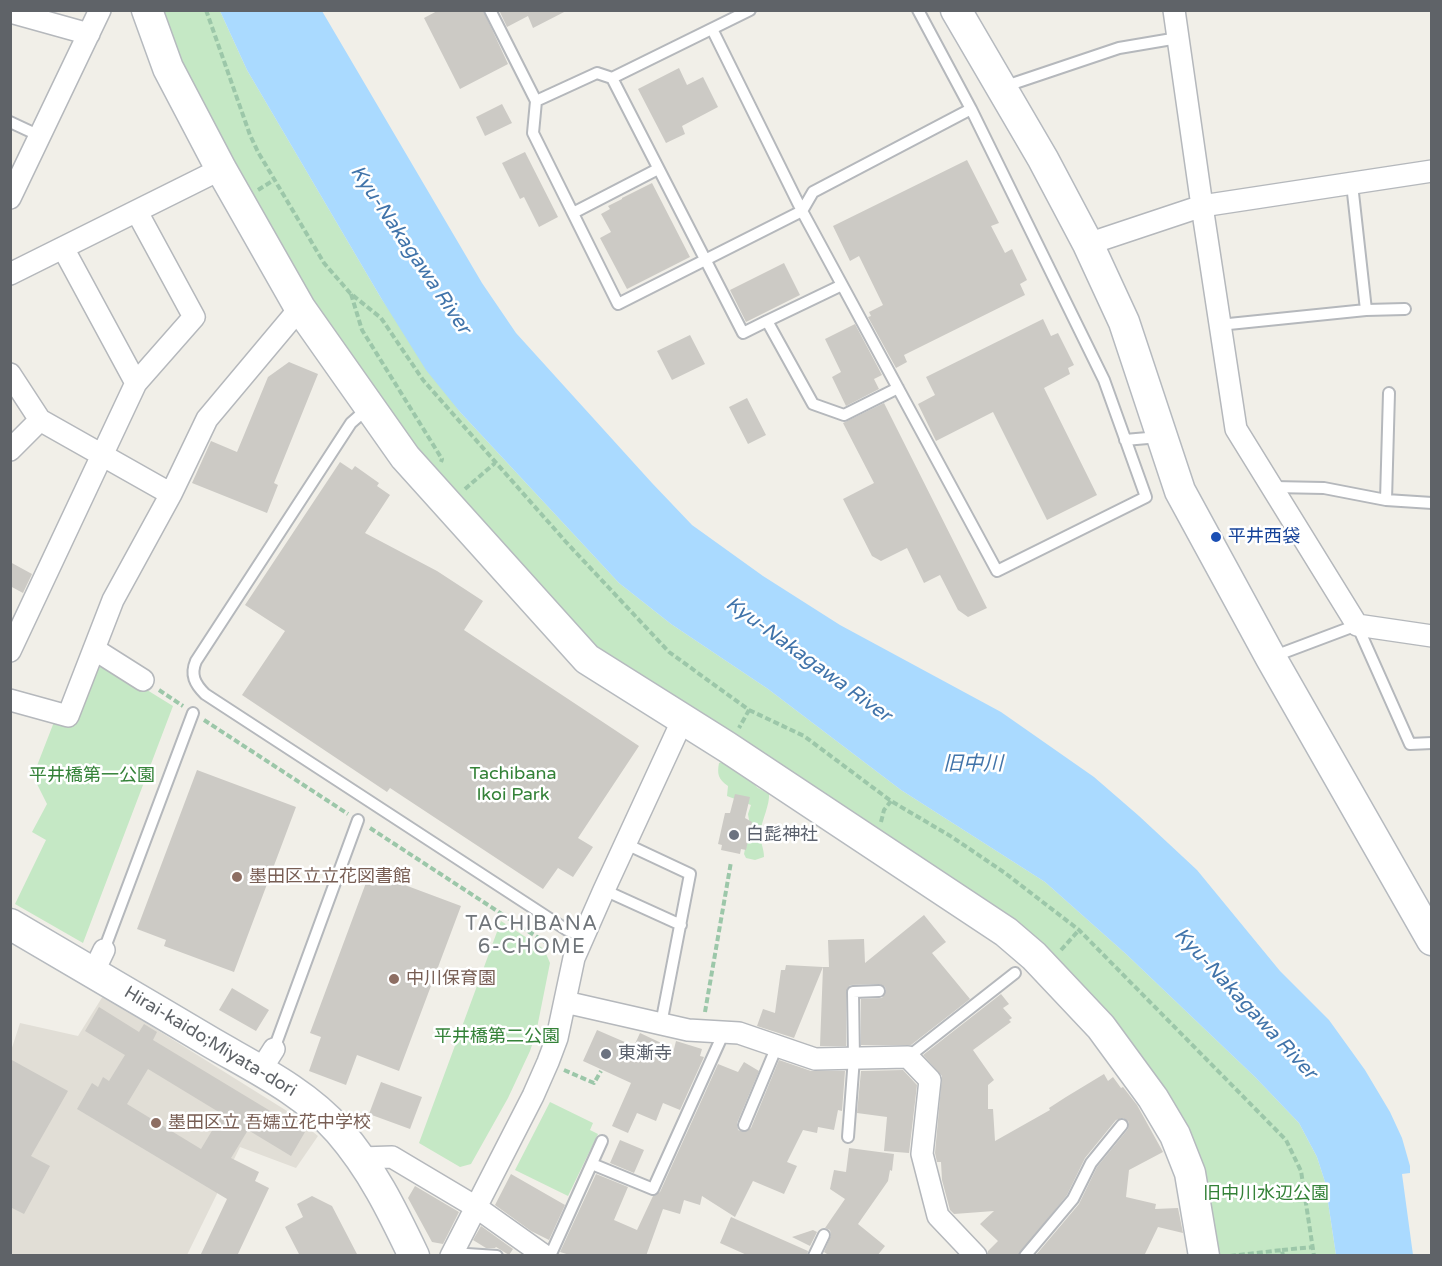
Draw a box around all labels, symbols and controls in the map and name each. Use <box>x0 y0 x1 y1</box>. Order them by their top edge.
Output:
water label: Kyu-Nakagawa River <box>345 161 475 339</box>
place label: 平井西袋 <box>1228 526 1300 548</box>
marker: 平井西袋 <box>1209 530 1223 544</box>
water label: Kyu-Nakagawa River <box>721 592 895 728</box>
water label: 旧中川 <box>943 753 1003 777</box>
park label: Tachibana Ikoi Park <box>469 763 557 806</box>
park label: 平井橋第一公園 <box>29 765 155 787</box>
place label: 白髭神社 <box>746 824 818 846</box>
marker: 白髭神社 <box>727 828 741 842</box>
place label: 墨田区立立花図書館 <box>249 866 411 888</box>
marker: 墨田区立立花図書館 <box>230 870 244 884</box>
district label: TACHIBANA 6-CHOME <box>465 913 599 960</box>
water label: Kyu-Nakagawa River <box>1169 923 1321 1085</box>
place label: 中川保育園 <box>406 968 496 990</box>
marker: 中川保育園 <box>387 972 401 986</box>
street label: Hirai-kaido;Miyata-dori <box>120 982 300 1102</box>
park label: 平井橋第二公園 <box>434 1026 560 1048</box>
place label: 東漸寺 <box>618 1043 672 1065</box>
marker: 東漸寺 <box>599 1047 613 1061</box>
place label: 墨田区立 吾嬬立花中学校 <box>168 1112 371 1134</box>
marker: 墨田区立 吾嬬立花中学校 <box>149 1116 163 1130</box>
park label: 旧中川水辺公園 <box>1203 1183 1329 1205</box>

